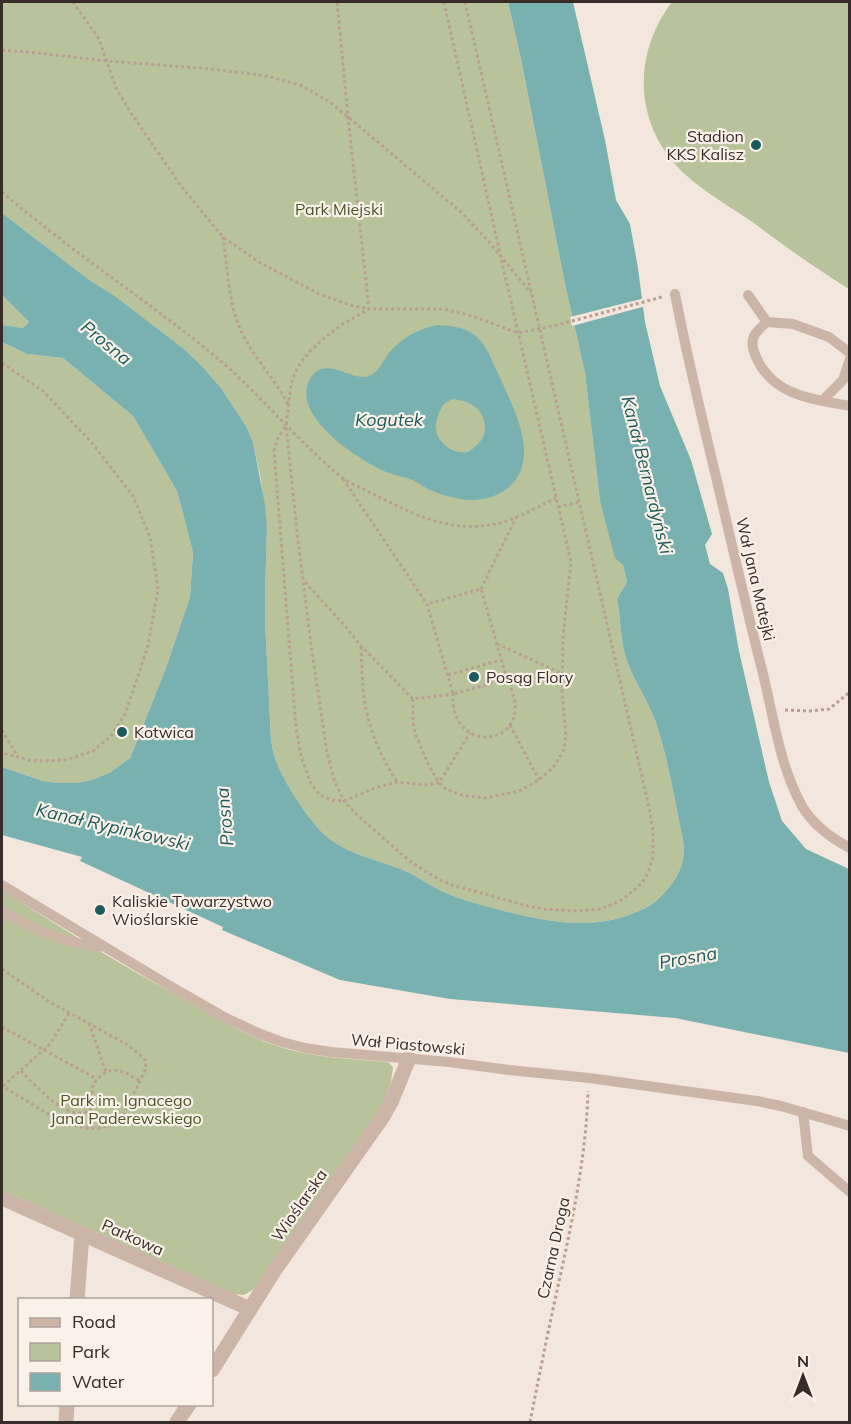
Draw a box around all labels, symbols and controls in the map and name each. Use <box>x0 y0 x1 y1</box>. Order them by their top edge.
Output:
place label: Stadion KKS Kalisz <box>666 126 744 164</box>
marker: Stadion KKS Kalisz <box>749 138 763 152</box>
park label: Park Miejski <box>295 199 383 219</box>
water label: Prosna <box>76 315 136 370</box>
water label: Kanał Bernardyński <box>617 393 678 557</box>
water label: Kogutek <box>355 408 424 431</box>
street label: Wał Jana Matejki <box>732 515 780 643</box>
place label: Posąg Flory <box>486 667 574 687</box>
marker: Posąg Flory <box>467 670 481 684</box>
place label: Kotwica <box>134 722 194 742</box>
marker: Kotwica <box>115 725 129 739</box>
water label: Prosna <box>210 787 239 847</box>
water label: Kanał Rypinkowski <box>34 798 193 856</box>
place label: Kaliskie Towarzystwo Wioślarskie <box>112 891 272 929</box>
marker: Kaliskie Towarzystwo Wioślarskie <box>93 903 107 917</box>
water label: Prosna <box>657 941 719 974</box>
street label: Wał Piastowski <box>350 1029 466 1059</box>
park label: Park im. Ignacego Jana Paderewskiego <box>50 1090 202 1128</box>
street label: Wioślarska <box>267 1165 331 1245</box>
street label: Czarna Droga <box>532 1195 574 1301</box>
street label: Parkowa <box>99 1214 167 1260</box>
legend <box>18 1298 213 1406</box>
text: Road <box>72 1310 116 1333</box>
text: Park <box>72 1340 111 1363</box>
north arrow <box>773 1346 833 1406</box>
text: N <box>797 1351 809 1371</box>
text: Water <box>72 1370 125 1393</box>

